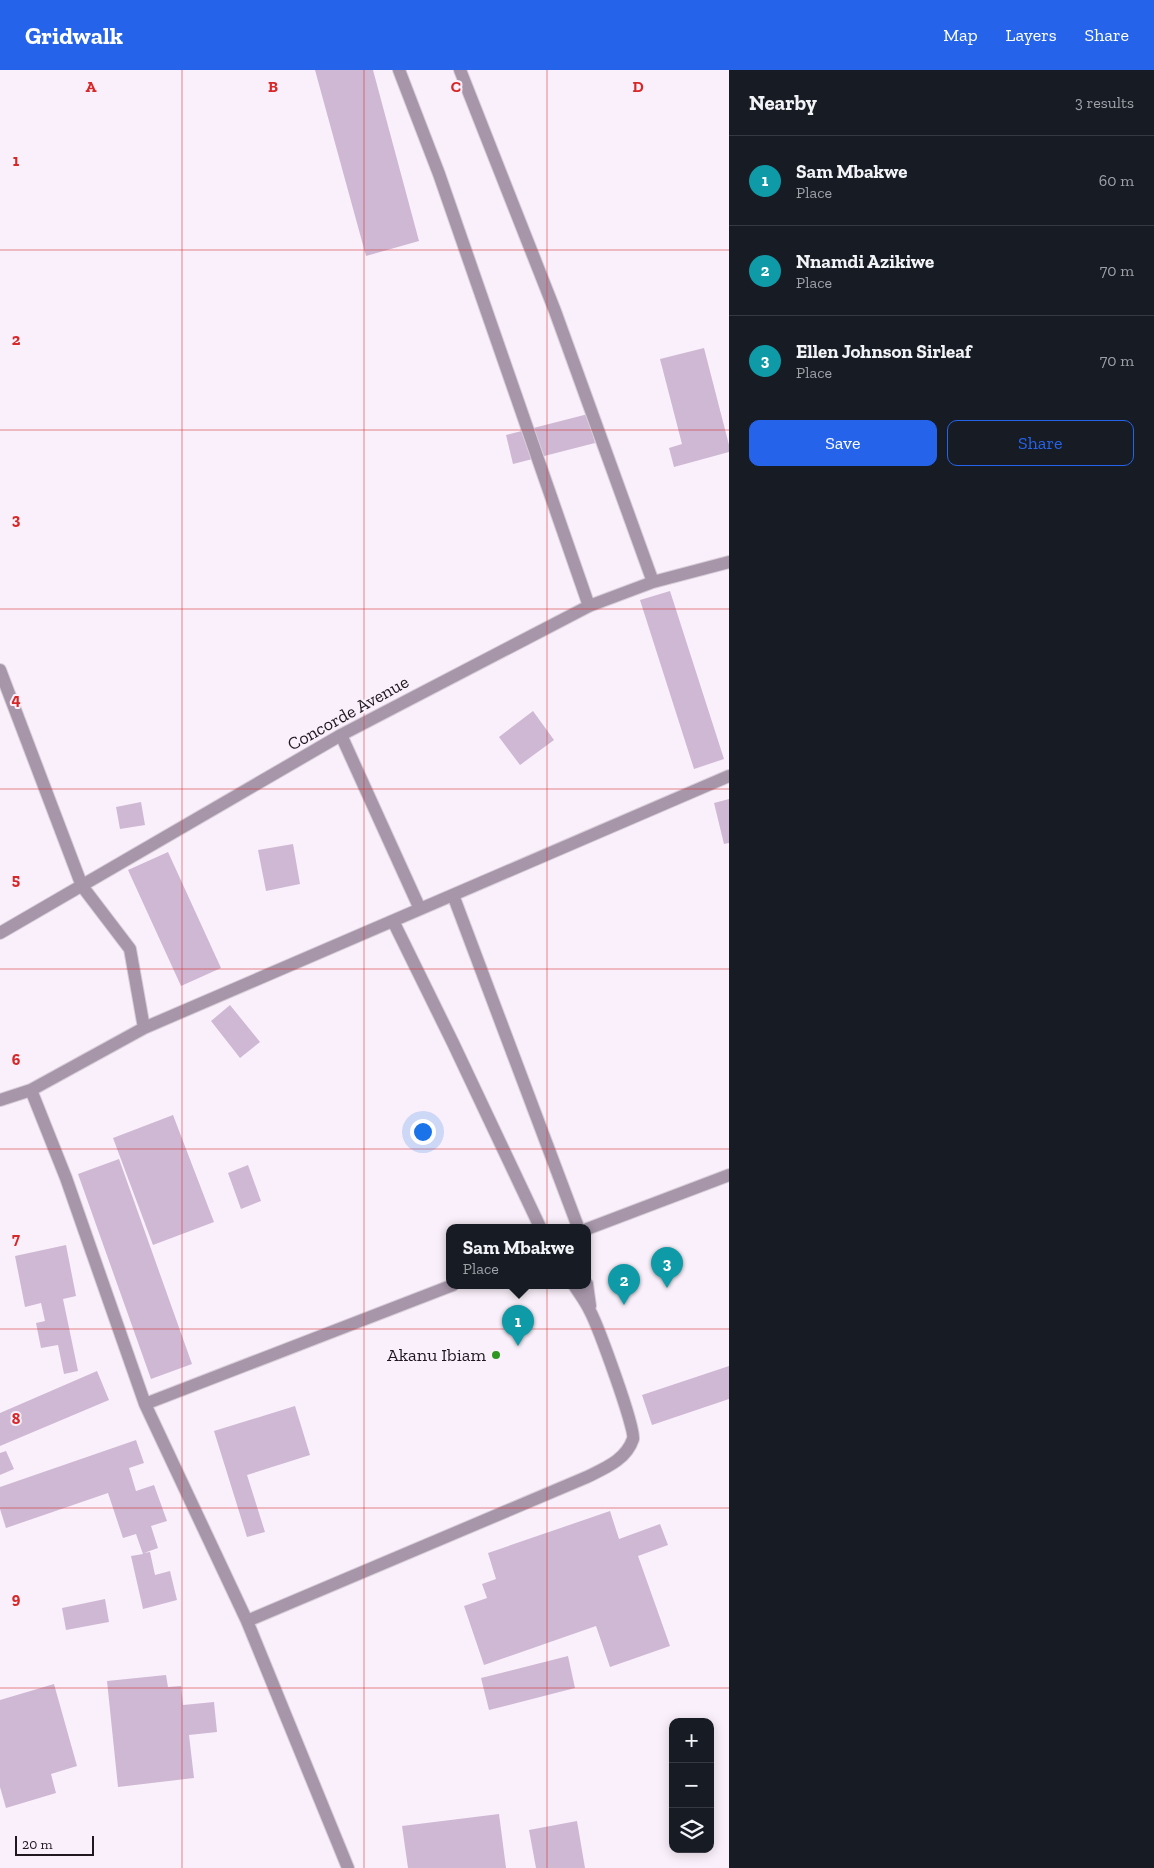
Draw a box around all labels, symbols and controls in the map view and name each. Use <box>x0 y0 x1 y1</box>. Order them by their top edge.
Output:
text: Gridwalk <box>25 21 123 50</box>
text: Map <box>943 24 978 46</box>
text: Layers <box>1006 24 1057 46</box>
text: Share <box>1085 24 1129 46</box>
text: A <box>86 77 97 96</box>
text: B <box>268 77 278 96</box>
text: C <box>451 77 461 96</box>
text: D <box>632 77 644 96</box>
text: Nearby <box>749 90 817 115</box>
text: 3 results <box>1075 93 1134 112</box>
text: 1 <box>13 151 20 170</box>
text: Sam Mbakwe <box>796 160 907 183</box>
text: 1 <box>762 171 768 190</box>
text: 60 m <box>1099 171 1134 190</box>
text: Place <box>796 183 832 202</box>
text: Nnamdi Azikiwe <box>796 250 934 273</box>
text: 2 <box>761 261 769 280</box>
text: 70 m <box>1100 261 1134 280</box>
text: Place <box>796 273 832 292</box>
text: 2 <box>12 330 21 349</box>
text: Ellen Johnson Sirleaf <box>796 340 971 363</box>
text: 3 <box>761 351 769 370</box>
text: 70 m <box>1100 351 1134 370</box>
text: Place <box>796 363 832 382</box>
button: Save <box>749 420 937 466</box>
button: Share <box>947 420 1134 466</box>
text: 3 <box>12 510 21 529</box>
street label: Concorde Avenue <box>284 671 412 755</box>
text: 4 <box>11 690 21 709</box>
text: 5 <box>12 870 20 889</box>
text: 6 <box>12 1050 21 1069</box>
your location <box>410 1119 436 1145</box>
popup <box>446 1224 591 1289</box>
text: 7 <box>12 1229 20 1248</box>
text: Sam Mbakwe <box>463 1236 574 1259</box>
pin: 3 <box>651 1247 683 1288</box>
text: Place <box>463 1259 499 1278</box>
pin: 2 <box>608 1264 640 1305</box>
pin: 1 <box>502 1305 534 1346</box>
place label: Akanu Ibiam <box>387 1344 486 1366</box>
marker: Akanu Ibiam <box>490 1349 502 1361</box>
text: 8 <box>12 1409 21 1428</box>
text: 9 <box>12 1589 21 1608</box>
map controls <box>669 1718 714 1853</box>
button: + <box>669 1718 714 1763</box>
button: − <box>669 1763 714 1808</box>
button: layers <box>669 1808 714 1853</box>
scale bar <box>15 1833 94 1856</box>
text: 20 m <box>22 1836 53 1853</box>

